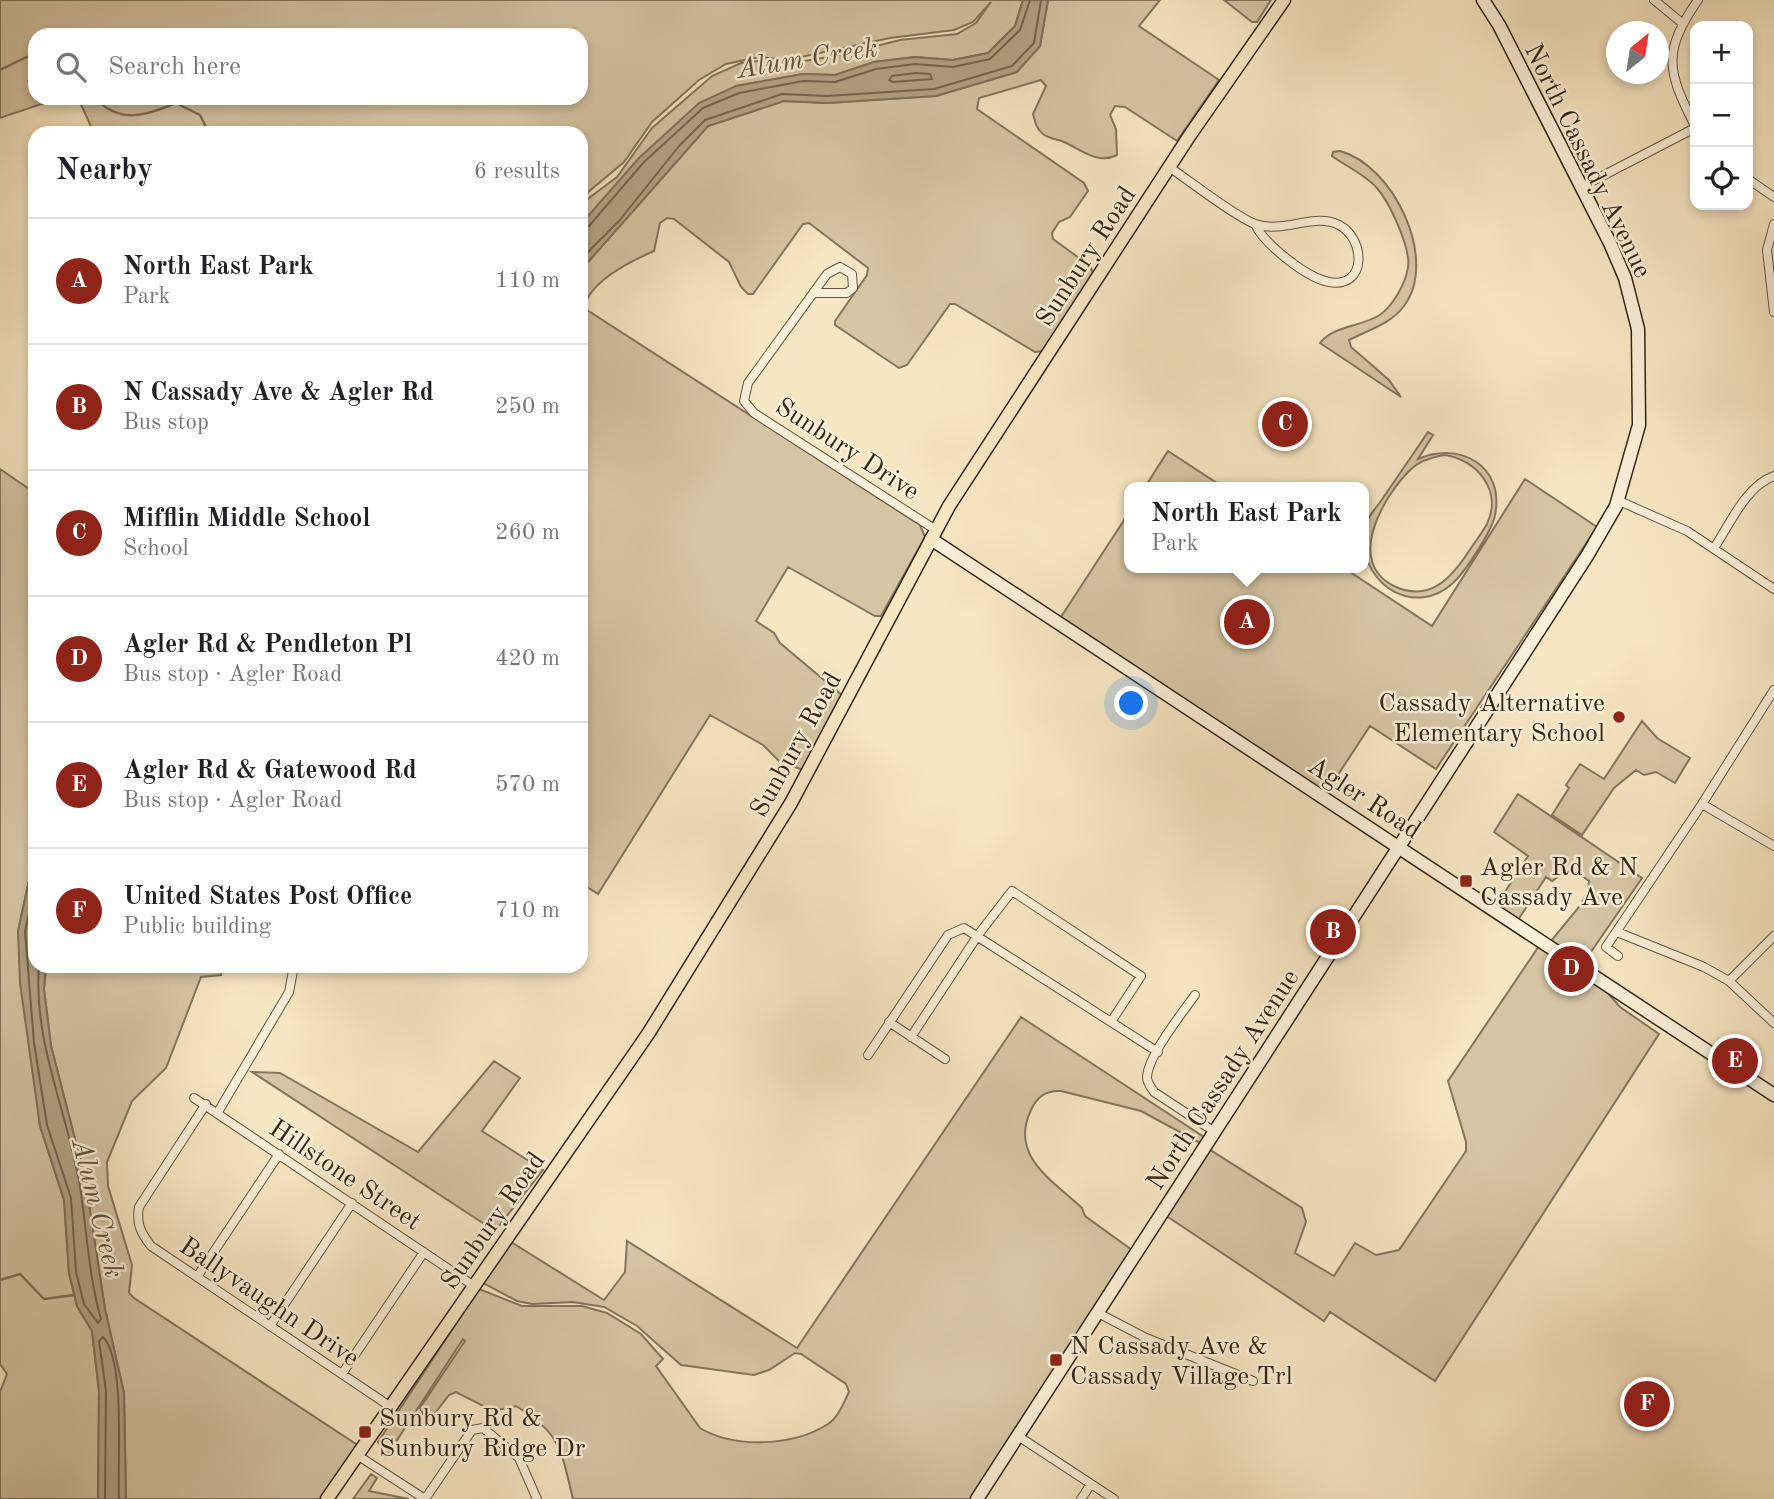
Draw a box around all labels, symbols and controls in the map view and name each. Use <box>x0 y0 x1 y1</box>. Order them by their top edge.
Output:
north arrow <box>1606 21 1669 84</box>
map controls <box>1690 21 1753 210</box>
button: + <box>1690 21 1753 84</box>
search box <box>28 28 588 105</box>
water label: Alum Creek <box>733 35 880 85</box>
street label: North Cassady Avenue <box>1519 40 1655 282</box>
icon: search <box>52 48 90 86</box>
text: Search here <box>108 54 241 80</box>
button: − <box>1690 84 1753 147</box>
button: locate <box>1690 147 1753 210</box>
text: Nearby <box>56 156 153 186</box>
text: 6 results <box>474 160 560 183</box>
street label: Sunbury Road <box>1032 183 1141 332</box>
text: North East Park <box>123 254 314 280</box>
text: A <box>70 269 88 292</box>
text: 110 m <box>495 269 560 292</box>
text: Park <box>123 285 170 308</box>
text: N Cassady Ave & Agler Rd <box>123 380 434 406</box>
street label: Sunbury Drive <box>770 394 923 506</box>
text: B <box>71 395 87 418</box>
text: 250 m <box>495 395 560 418</box>
pin: C <box>1262 398 1308 450</box>
text: Bus stop <box>123 411 209 434</box>
popup <box>1124 482 1369 573</box>
text: North East Park <box>1151 501 1342 527</box>
text: Mifflin Middle School <box>123 506 370 532</box>
text: C <box>71 521 87 544</box>
text: 260 m <box>495 521 560 544</box>
text: Park <box>1151 532 1198 555</box>
text: School <box>123 537 189 560</box>
pin: A <box>1224 596 1270 648</box>
text: Agler Rd & Pendleton Pl <box>123 632 412 658</box>
text: D <box>70 647 88 670</box>
text: 420 m <box>495 647 560 670</box>
text: Bus stop · Agler Road <box>123 663 342 686</box>
street label: Sunbury Road <box>746 668 847 822</box>
your location <box>1114 686 1148 720</box>
place label: Cassady Alternative Elementary School <box>1379 691 1605 747</box>
marker: Cassady Alternative Elementary School <box>1611 709 1627 725</box>
street label: Agler Road <box>1303 753 1425 845</box>
text: Agler Rd & Gatewood Rd <box>123 758 417 784</box>
text: E <box>71 773 87 796</box>
text: 570 m <box>495 773 560 796</box>
text: Bus stop · Agler Road <box>123 789 342 812</box>
place label: Agler Rd & N Cassady Ave <box>1480 855 1638 911</box>
marker: Agler Rd & N Cassady Ave <box>1458 873 1474 889</box>
text: United States Post Office <box>123 884 412 910</box>
text: F <box>71 899 87 922</box>
text: 710 m <box>495 899 560 922</box>
pin: B <box>1310 906 1356 958</box>
text: Public building <box>123 915 271 938</box>
pin: D <box>1548 943 1594 995</box>
street label: North Cassady Avenue <box>1143 965 1305 1195</box>
pin: E <box>1712 1035 1758 1087</box>
street label: Hillstone Street <box>264 1115 426 1236</box>
water label: Alum Creek <box>65 1134 127 1281</box>
street label: Sunbury Road <box>437 1148 550 1295</box>
street label: Ballyvaughn Drive <box>174 1233 363 1372</box>
place label: N Cassady Ave & Cassady Village Trl <box>1070 1334 1293 1390</box>
marker: N Cassady Ave & Cassady Village Trl <box>1048 1352 1064 1368</box>
pin: F <box>1624 1378 1670 1430</box>
place label: Sunbury Rd & Sunbury Ridge Dr <box>379 1406 586 1462</box>
marker: Sunbury Rd & Sunbury Ridge Dr <box>357 1424 373 1440</box>

